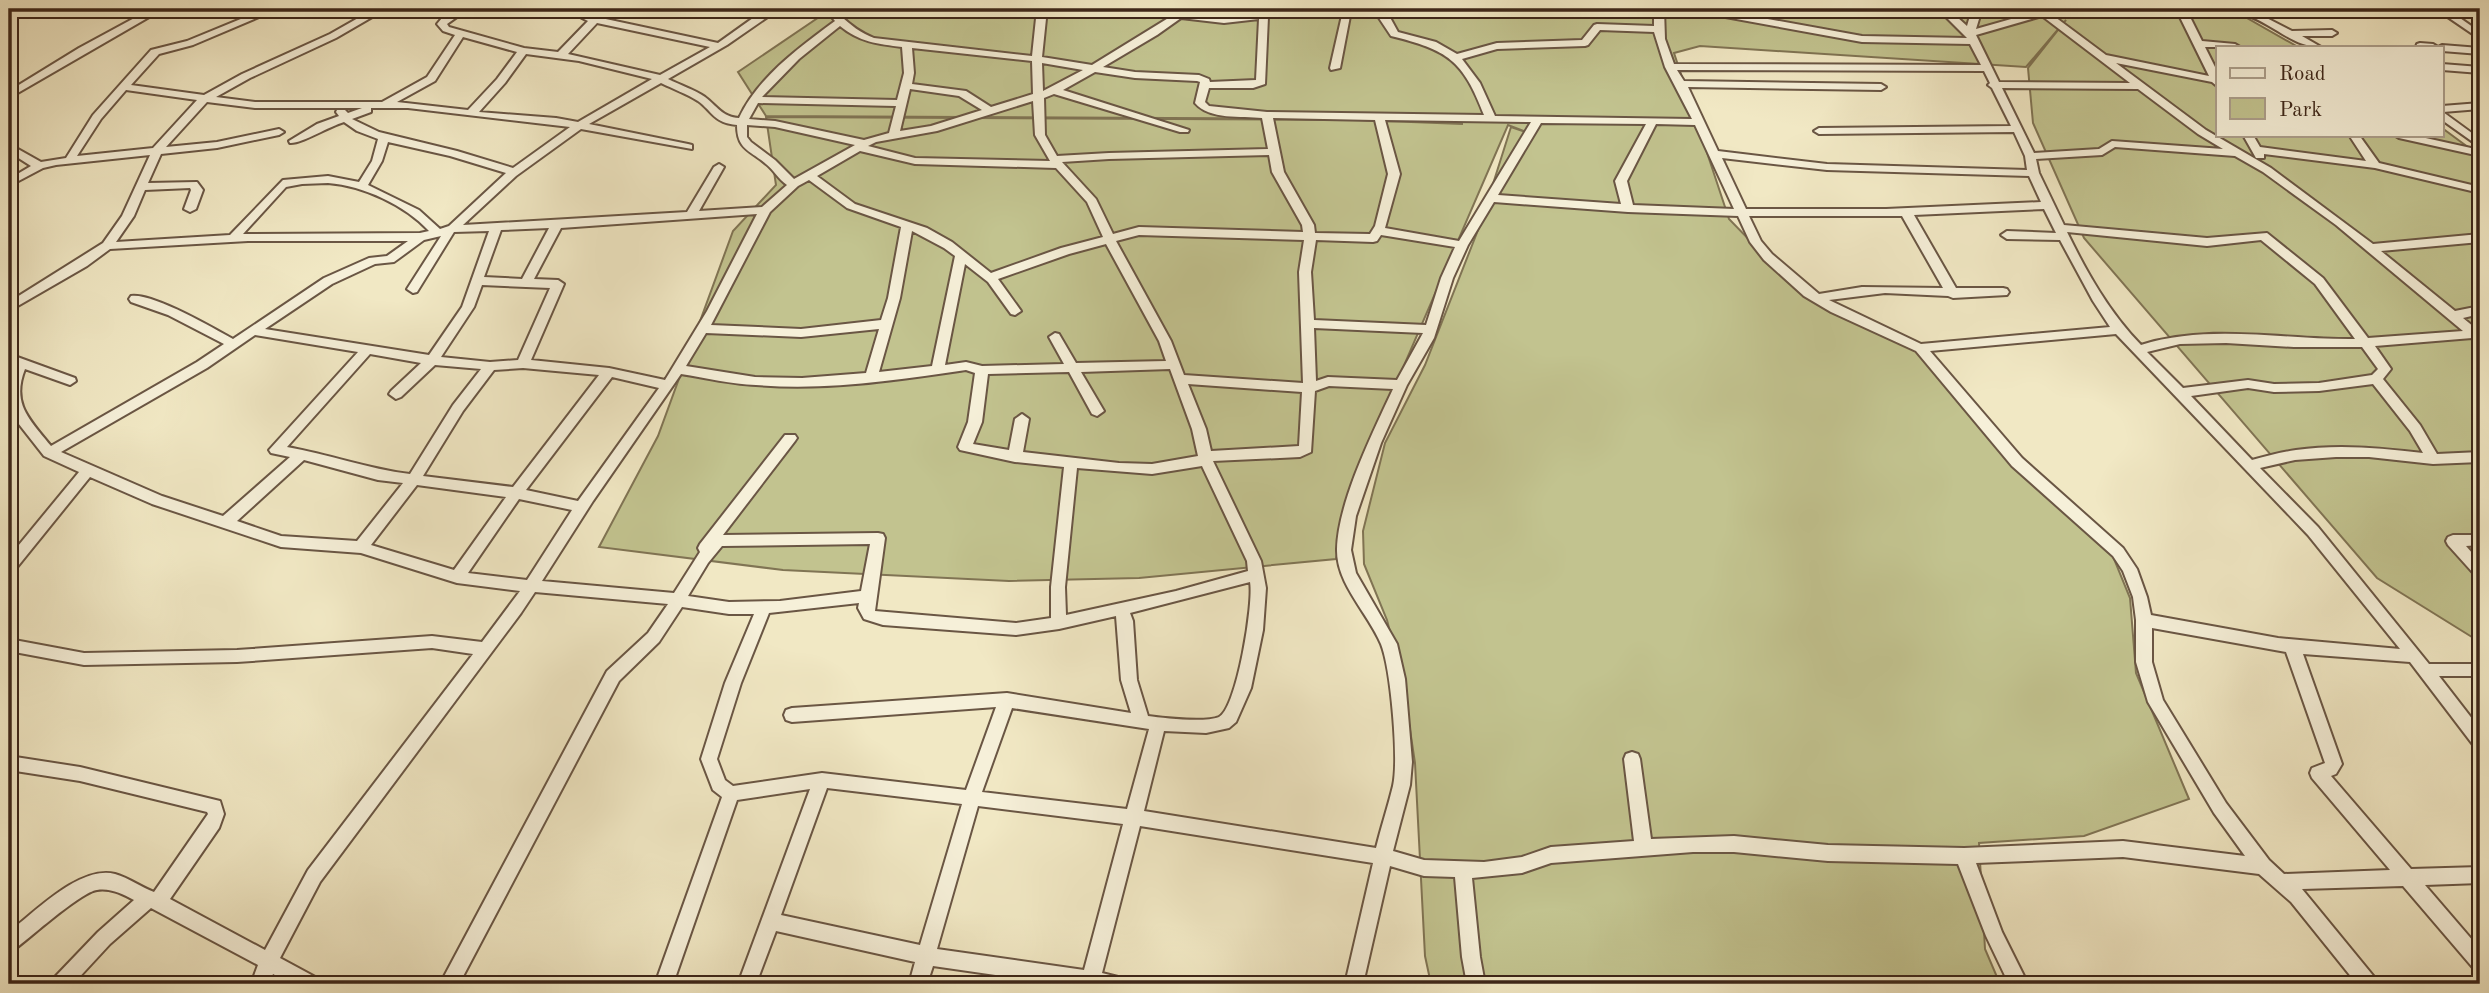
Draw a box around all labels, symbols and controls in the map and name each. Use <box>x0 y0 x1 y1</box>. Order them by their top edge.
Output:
legend <box>2216 46 2444 136</box>
text: Road <box>2279 64 2326 85</box>
text: Park <box>2279 100 2322 121</box>

